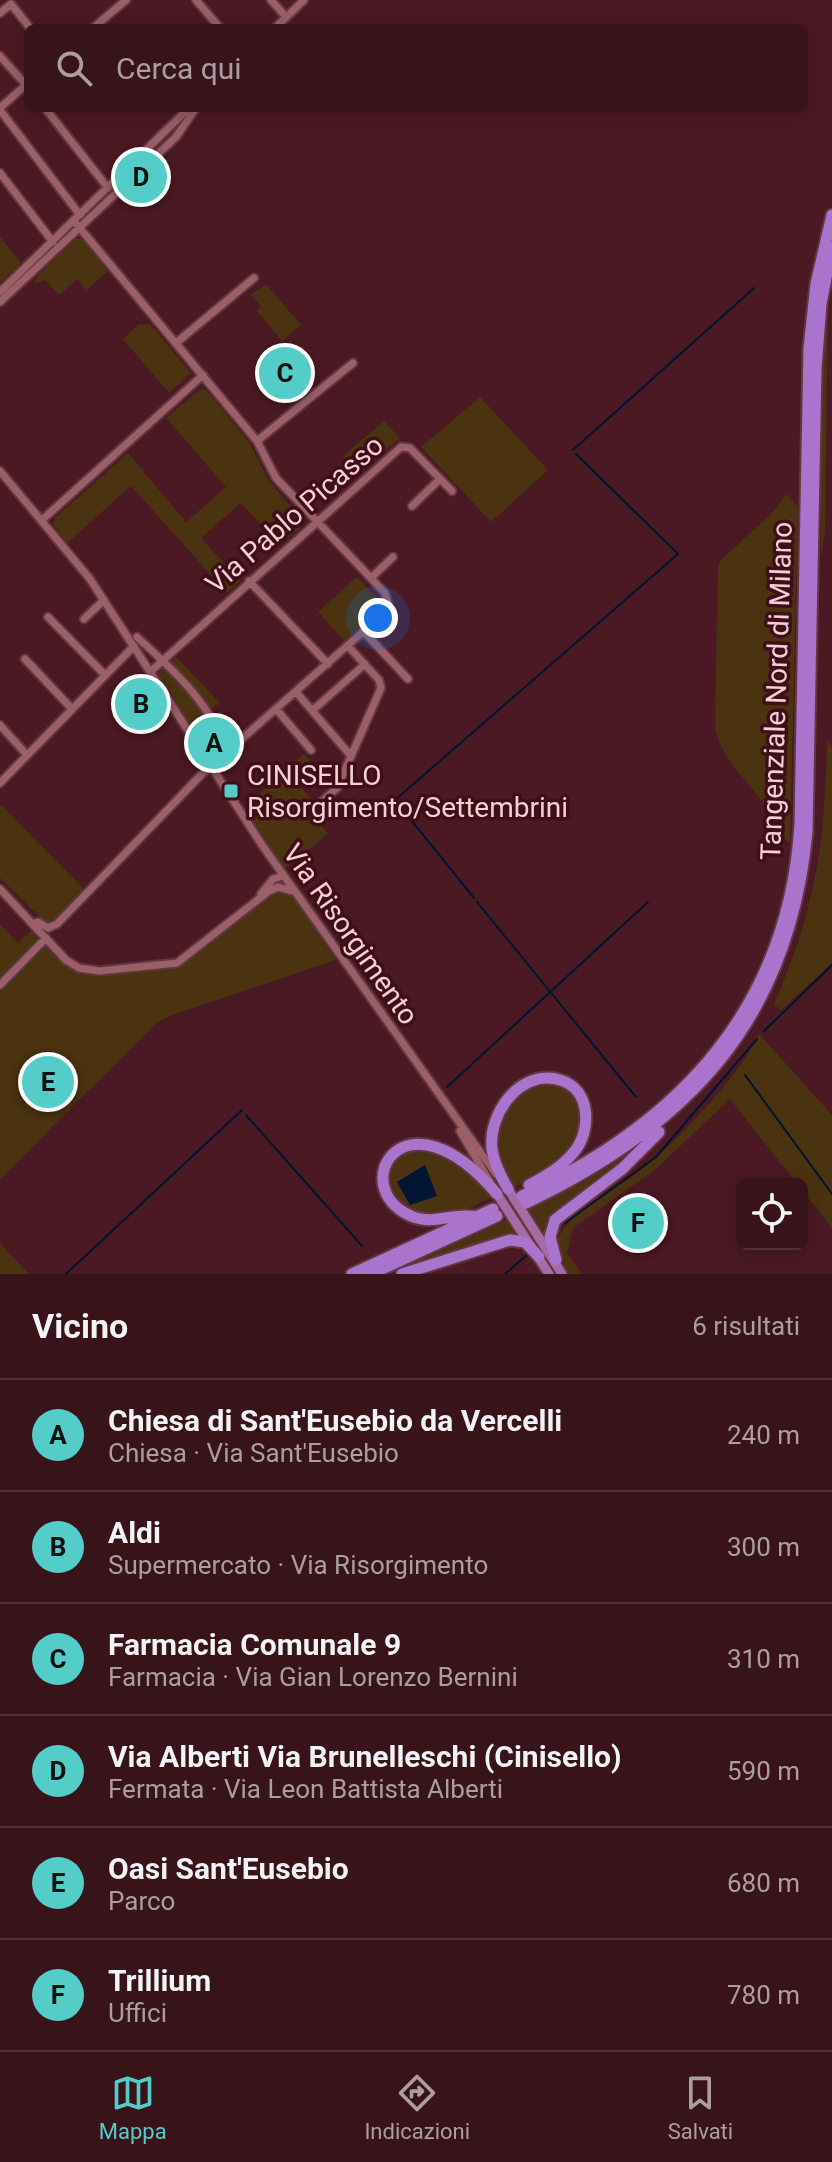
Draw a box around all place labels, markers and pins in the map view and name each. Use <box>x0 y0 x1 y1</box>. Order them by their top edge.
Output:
pin: D <box>115 147 167 207</box>
pin: C <box>259 343 311 403</box>
pin: B <box>115 674 167 734</box>
pin: A <box>188 713 240 773</box>
place label: CINISELLO Risorgimento/Settembrini <box>247 759 568 824</box>
marker: CINISELLO Risorgimento/Settembrini <box>222 782 240 800</box>
pin: E <box>22 1052 74 1112</box>
pin: F <box>612 1193 664 1253</box>

